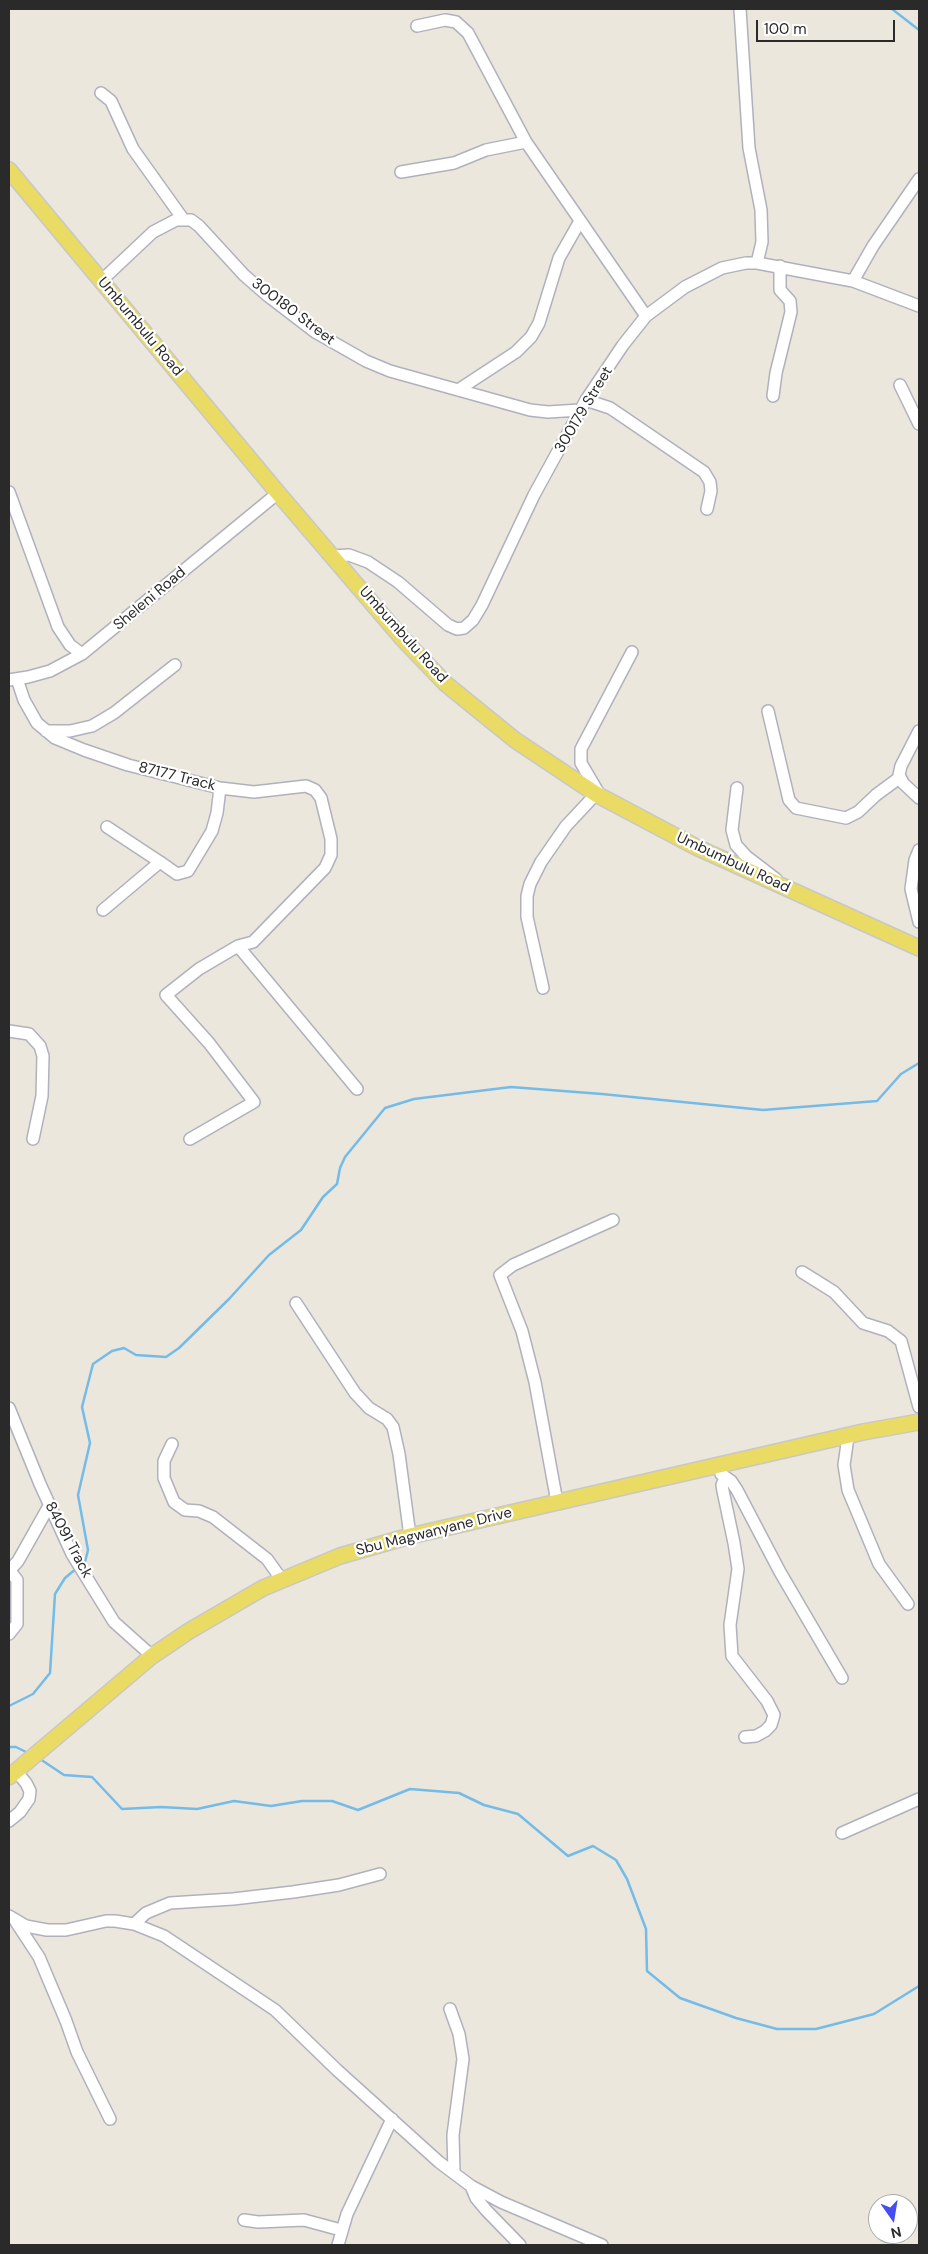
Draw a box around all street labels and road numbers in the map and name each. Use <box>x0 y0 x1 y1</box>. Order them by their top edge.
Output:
street label: Umbumbulu Road <box>93 274 187 380</box>
street label: 300180 Street <box>248 275 338 349</box>
street label: 300179 Street <box>551 364 617 456</box>
street label: Sheleni Road <box>110 564 190 634</box>
street label: Umbumbulu Road <box>355 583 451 687</box>
street label: 87177 Track <box>137 759 217 795</box>
street label: Umbumbulu Road <box>673 829 793 897</box>
street label: 84091 Track <box>40 1499 96 1581</box>
street label: Sbu Magwanyane Drive <box>354 1504 514 1560</box>

